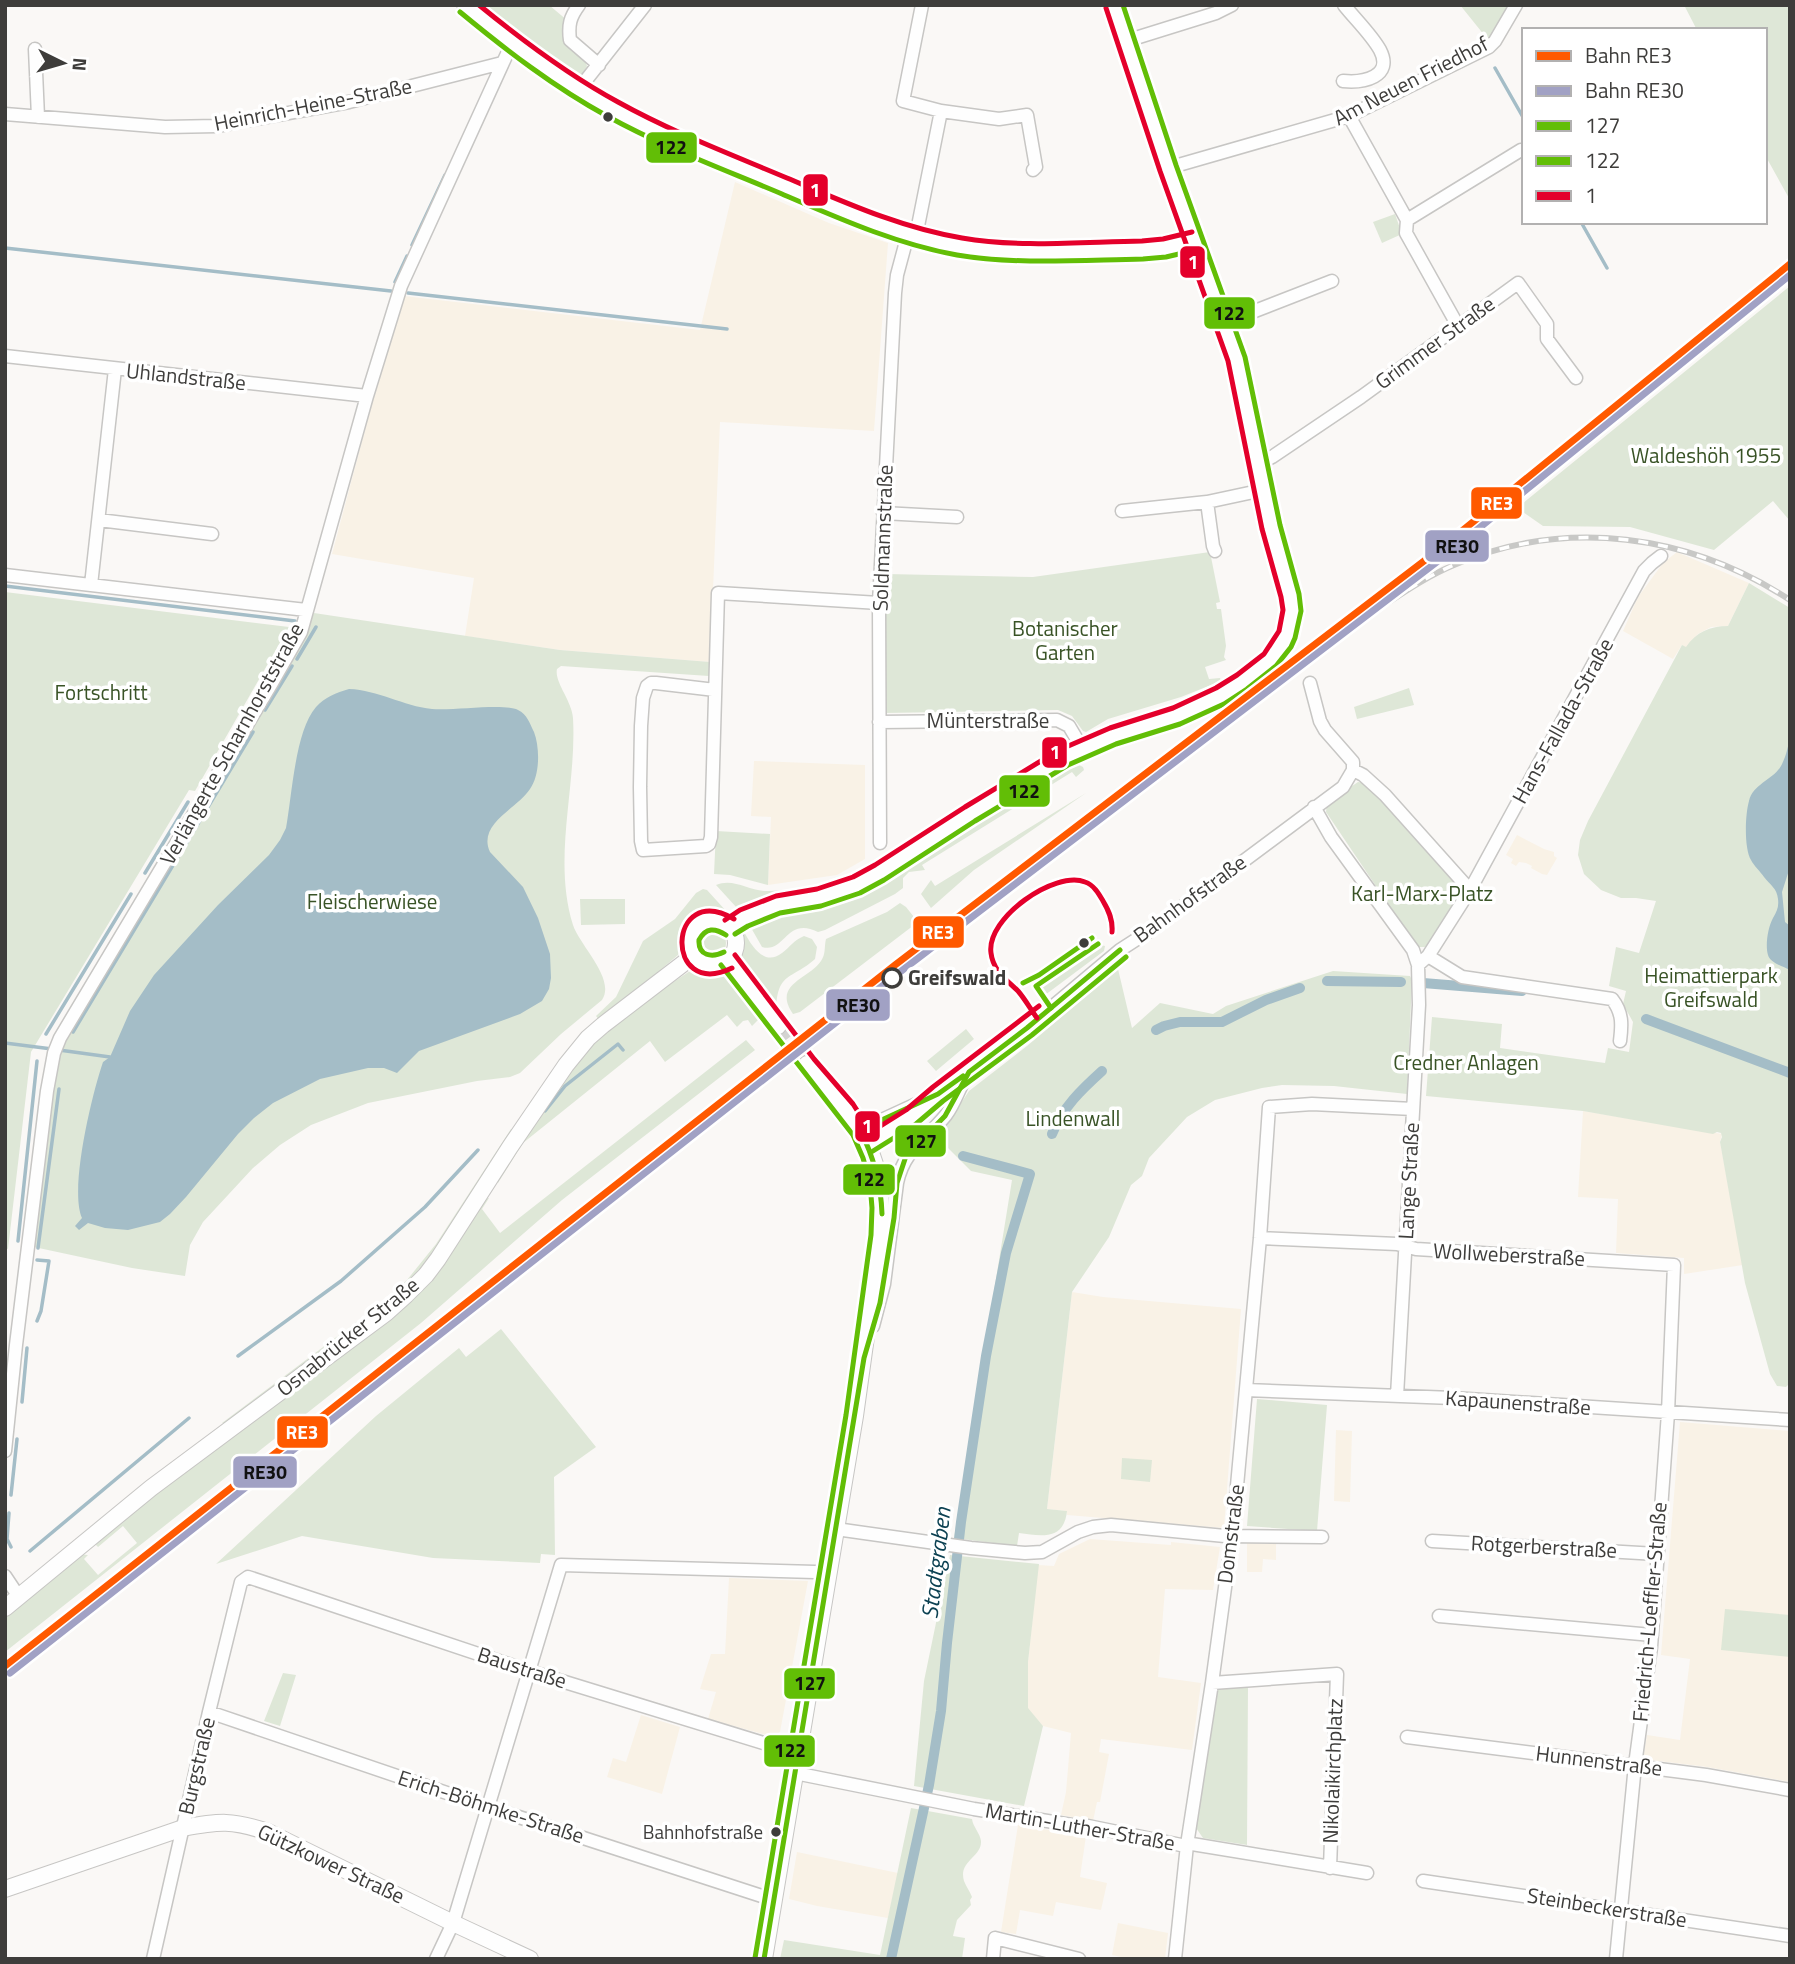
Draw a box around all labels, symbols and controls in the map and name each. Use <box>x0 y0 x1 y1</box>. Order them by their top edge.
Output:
street label: Am Neuen Friedhof <box>1327 27 1494 133</box>
north arrow <box>28 28 98 98</box>
legend <box>1522 28 1767 224</box>
text: Bahn RE3 <box>1585 39 1672 71</box>
text: N <box>65 57 95 72</box>
street label: Heinrich-Heine-Straße <box>211 69 414 139</box>
text: Bahn RE30 <box>1585 74 1684 106</box>
text: 127 <box>1585 109 1620 141</box>
unlabelled marker <box>601 110 615 124</box>
line badge: 122 <box>645 131 698 164</box>
text: 122 <box>655 132 687 161</box>
text: 122 <box>1585 144 1620 176</box>
line badge: 1 <box>802 173 829 207</box>
text: 1 <box>810 175 820 204</box>
text: 1 <box>1585 179 1597 211</box>
line badge: 1 <box>1179 245 1206 279</box>
text: 1 <box>1188 247 1198 276</box>
street label: Grimmer Straße <box>1368 288 1501 397</box>
line badge: 122 <box>1203 296 1256 330</box>
text: 122 <box>1213 298 1245 327</box>
street label: Uhlandstraße <box>125 354 248 398</box>
park label: Waldeshöh 1955 <box>1631 439 1781 471</box>
street label: Soldmannstraße <box>863 464 901 612</box>
line badge: RE3 <box>1470 486 1523 520</box>
text: RE3 <box>1481 488 1513 517</box>
line badge: RE30 <box>1424 529 1490 563</box>
text: RE30 <box>1435 531 1479 560</box>
park label: Botanischer Garten <box>1012 612 1118 668</box>
street label: Verlängerte Scharnhorststraße <box>151 617 311 870</box>
street label: Hans-Fallada-Straße <box>1503 632 1621 809</box>
park label: Fortschritt <box>54 676 148 708</box>
street label: Münterstraße <box>927 704 1049 736</box>
line badge: 1 <box>1041 736 1068 769</box>
text: 1 <box>1050 737 1060 766</box>
line badge: 122 <box>998 774 1051 808</box>
text: 122 <box>1008 776 1040 805</box>
street label: Bahnhofstraße <box>1126 846 1253 950</box>
park label: Karl-Marx-Platz <box>1351 877 1493 909</box>
park label: Fleischerwiese <box>307 885 437 917</box>
line badge: RE3 <box>912 915 965 949</box>
text: RE3 <box>922 917 954 946</box>
unlabelled marker <box>1077 936 1091 950</box>
park label: Heimattierpark Greifswald <box>1644 959 1778 1015</box>
place label: Greifswald <box>908 961 1006 993</box>
marker: Greifswald <box>882 968 902 988</box>
line badge: RE30 <box>825 988 891 1022</box>
text: RE30 <box>836 990 880 1019</box>
park label: Credner Anlagen <box>1393 1046 1539 1078</box>
park label: Lindenwall <box>1026 1102 1120 1134</box>
line badge: 1 <box>854 1110 881 1143</box>
text: 1 <box>862 1111 872 1140</box>
street label: Lange Straße <box>1389 1122 1427 1240</box>
line badge: 127 <box>894 1124 947 1158</box>
text: 127 <box>905 1126 937 1155</box>
line badge: 122 <box>842 1163 896 1196</box>
text: 122 <box>853 1164 885 1193</box>
street label: Wollweberstraße <box>1432 1234 1586 1274</box>
street label: Osnabrücker Straße <box>269 1269 426 1404</box>
street label: Kapaunenstraße <box>1444 1381 1592 1423</box>
line badge: RE3 <box>276 1415 329 1449</box>
text: RE3 <box>286 1417 318 1446</box>
line badge: RE30 <box>232 1455 298 1489</box>
text: RE30 <box>243 1457 287 1486</box>
street label: Domstraße <box>1208 1482 1252 1585</box>
street label: Friedrich-Loeffler-Straße <box>1623 1501 1675 1723</box>
water label: Stadtgraben <box>911 1505 960 1621</box>
street label: Rotgerberstraße <box>1470 1526 1618 1566</box>
street label: Baustraße <box>474 1638 571 1697</box>
line badge: 127 <box>783 1667 836 1700</box>
text: 127 <box>794 1668 826 1697</box>
street label: Nikolaikirchplatz <box>1313 1698 1351 1844</box>
street label: Burgstraße <box>169 1714 223 1818</box>
line badge: 122 <box>763 1734 816 1768</box>
text: 122 <box>774 1735 806 1764</box>
street label: Hunnenstraße <box>1534 1736 1664 1784</box>
street label: Erich-Böhmke-Straße <box>394 1761 589 1851</box>
street label: Martin-Luther-Straße <box>983 1794 1178 1858</box>
street label: Gützkower Straße <box>253 1815 410 1911</box>
place label: Bahnhofstraße <box>643 1817 763 1846</box>
marker: Bahnhofstraße <box>769 1825 783 1839</box>
street label: Steinbeckerstraße <box>1525 1879 1689 1935</box>

